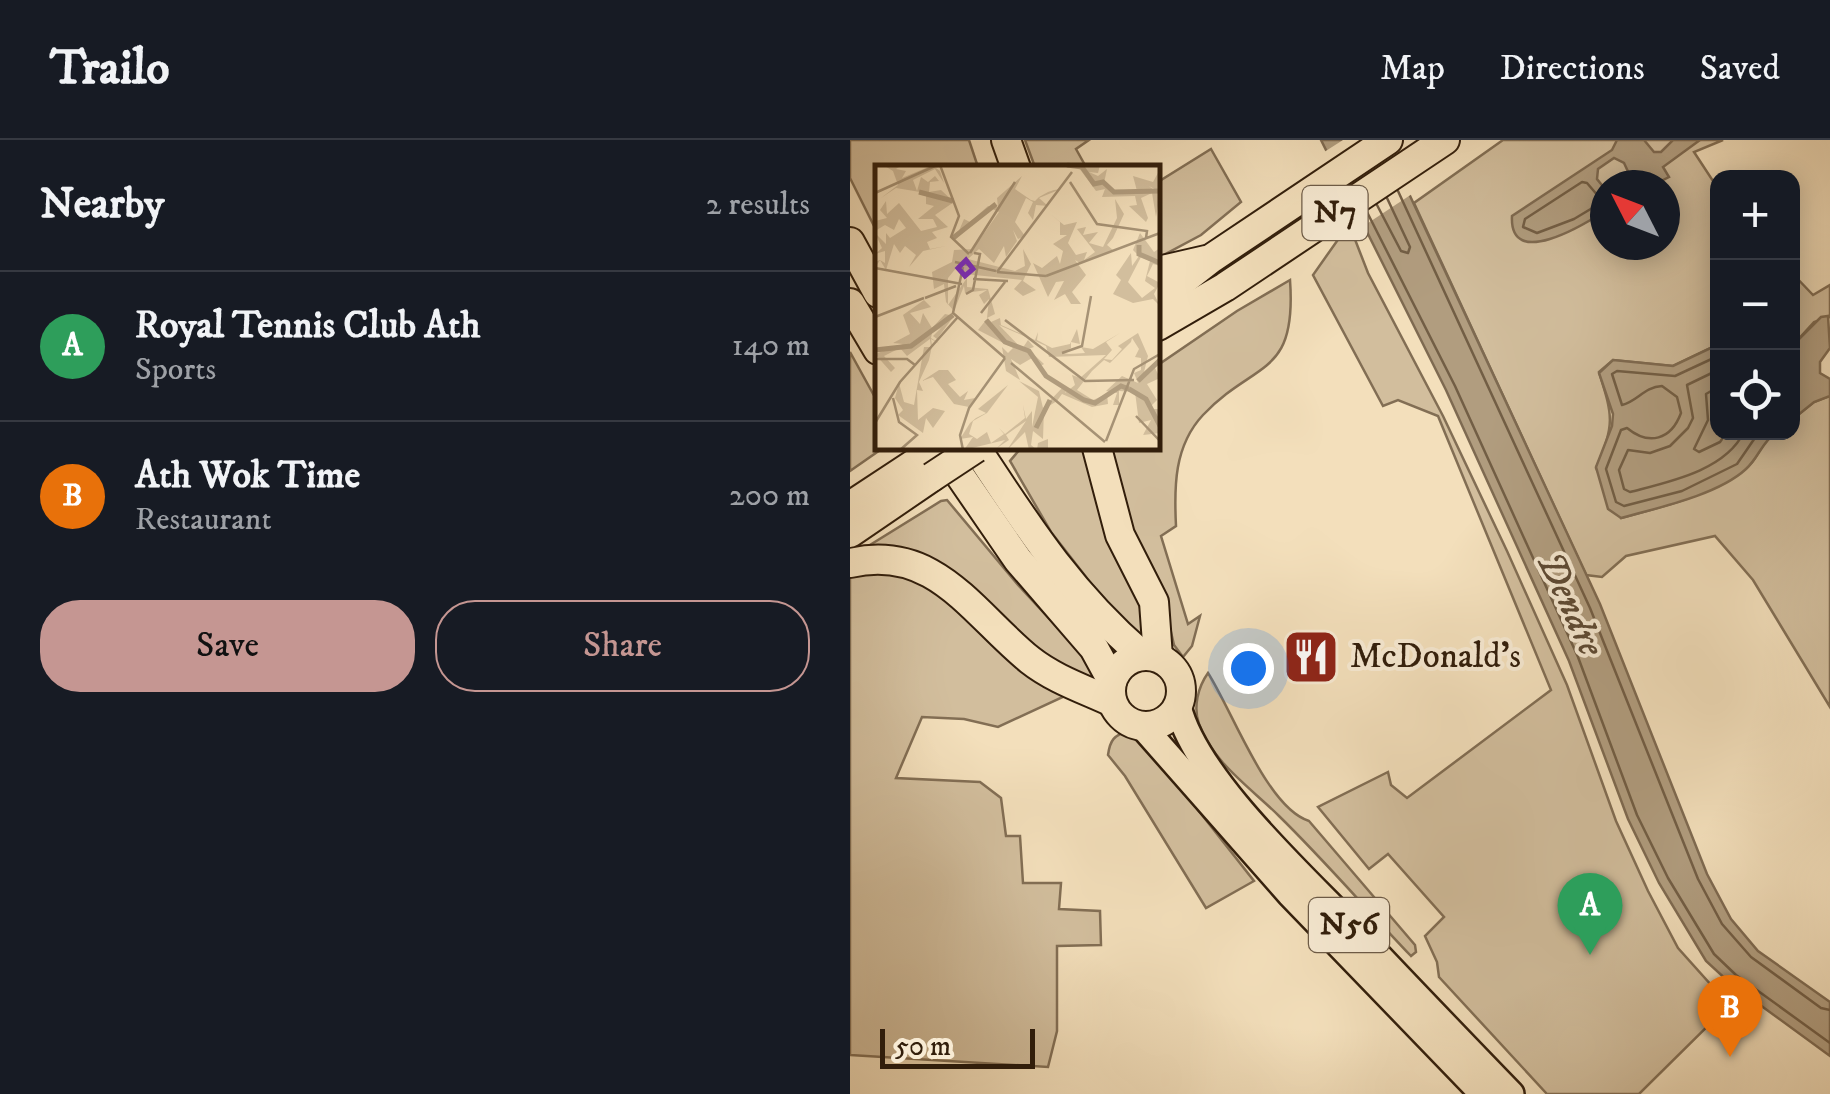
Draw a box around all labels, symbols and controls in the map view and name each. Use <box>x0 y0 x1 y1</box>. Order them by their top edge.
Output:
text: Trailo <box>50 39 170 99</box>
text: Map <box>1380 47 1445 91</box>
text: Directions <box>1500 47 1645 91</box>
text: Saved <box>1700 47 1780 91</box>
inset map <box>875 165 1160 450</box>
north arrow <box>1590 170 1680 260</box>
map controls <box>1710 170 1800 440</box>
button: + <box>1710 170 1800 260</box>
text: Nearby <box>40 179 164 231</box>
text: 2 results <box>706 185 810 225</box>
road number: N7 <box>1302 186 1368 240</box>
button: − <box>1710 260 1800 350</box>
text: Royal Tennis Club Ath <box>135 302 480 350</box>
text: A <box>62 326 83 366</box>
text: 140 m <box>732 326 810 366</box>
text: Sports <box>135 350 216 390</box>
button: locate <box>1710 350 1800 440</box>
text: Ath Wok Time <box>135 452 360 500</box>
text: B <box>62 476 83 516</box>
text: 200 m <box>729 476 810 516</box>
text: Restaurant <box>135 500 272 540</box>
water label: Dendre <box>1525 544 1615 665</box>
button: Save <box>40 600 415 692</box>
button: Share <box>435 600 810 692</box>
restaurant icon: McDonald's <box>1281 627 1341 687</box>
place label: McDonald's <box>1350 635 1521 679</box>
your location <box>1223 643 1274 694</box>
pin: A <box>1558 872 1622 955</box>
road number: N56 <box>1309 898 1389 952</box>
pin: B <box>1698 974 1762 1057</box>
scale bar <box>880 1024 1035 1068</box>
text: 50 m <box>895 1029 951 1064</box>

